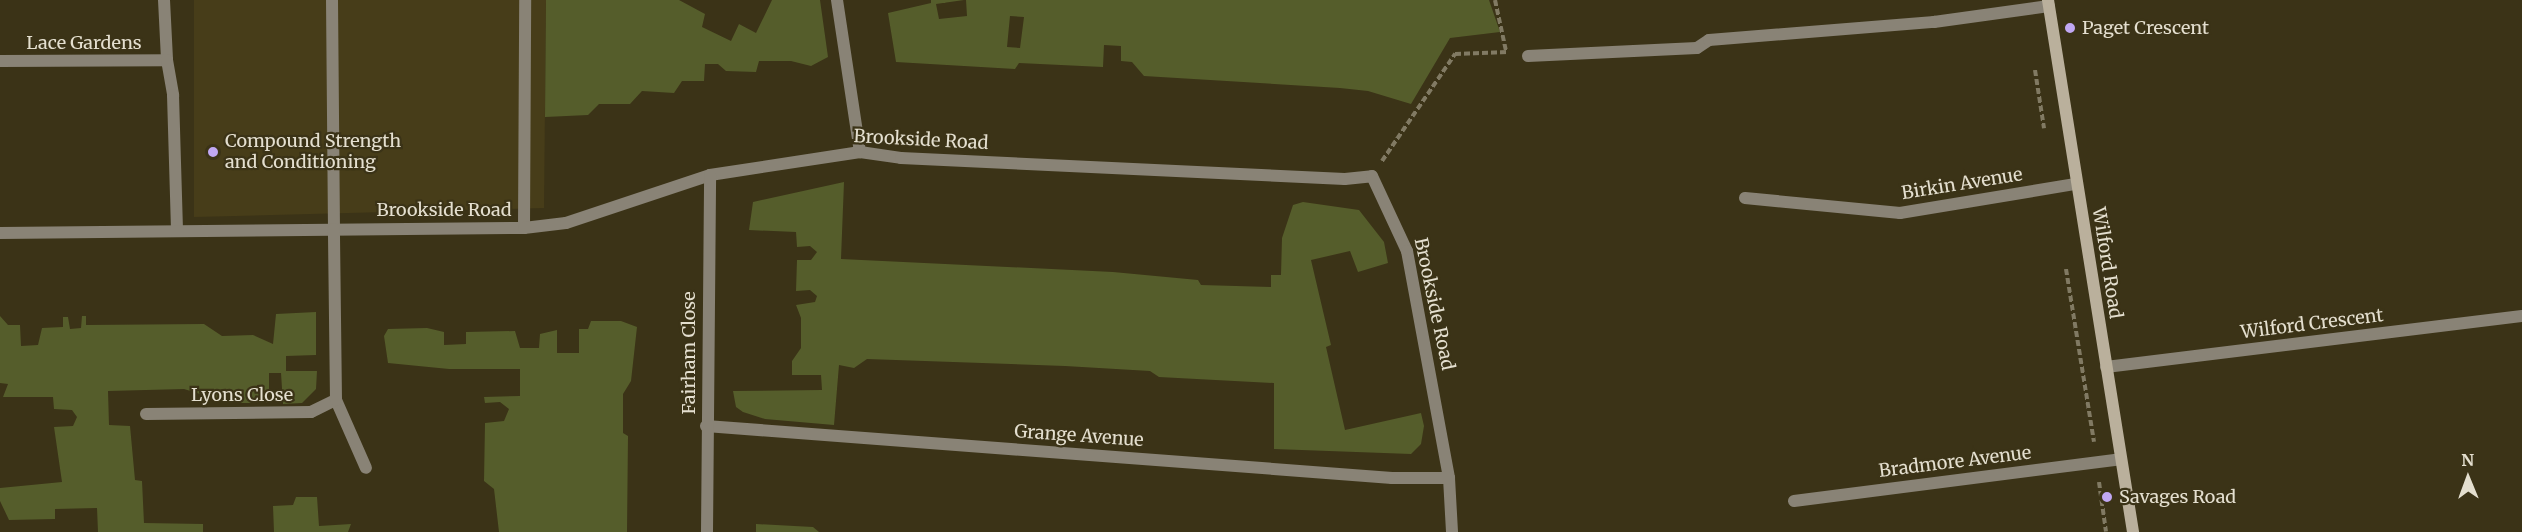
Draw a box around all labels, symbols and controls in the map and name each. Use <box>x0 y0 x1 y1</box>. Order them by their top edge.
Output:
place label: Paget Crescent <box>2082 17 2209 39</box>
marker: Paget Crescent <box>2063 21 2077 35</box>
street label: Lace Gardens <box>26 32 142 54</box>
street label: Brookside Road <box>853 126 989 154</box>
place label: Compound Strength and Conditioning <box>225 131 401 174</box>
marker: Compound Strength and Conditioning <box>206 145 220 159</box>
street label: Birkin Avenue <box>1900 164 2024 204</box>
street label: Brookside Road <box>376 199 512 221</box>
street label: Wilford Road <box>2088 206 2126 320</box>
street label: Brookside Road <box>1409 236 1459 372</box>
street label: Fairham Close <box>678 291 700 415</box>
street label: Wilford Crescent <box>2240 305 2384 343</box>
street label: Lyons Close <box>191 384 293 406</box>
street label: Grange Avenue <box>1014 421 1144 451</box>
street label: Bradmore Avenue <box>1878 442 2032 482</box>
north arrow <box>2438 448 2498 508</box>
text: N <box>2461 450 2474 470</box>
place label: Savages Road <box>2119 486 2236 508</box>
marker: Savages Road <box>2100 490 2114 504</box>

